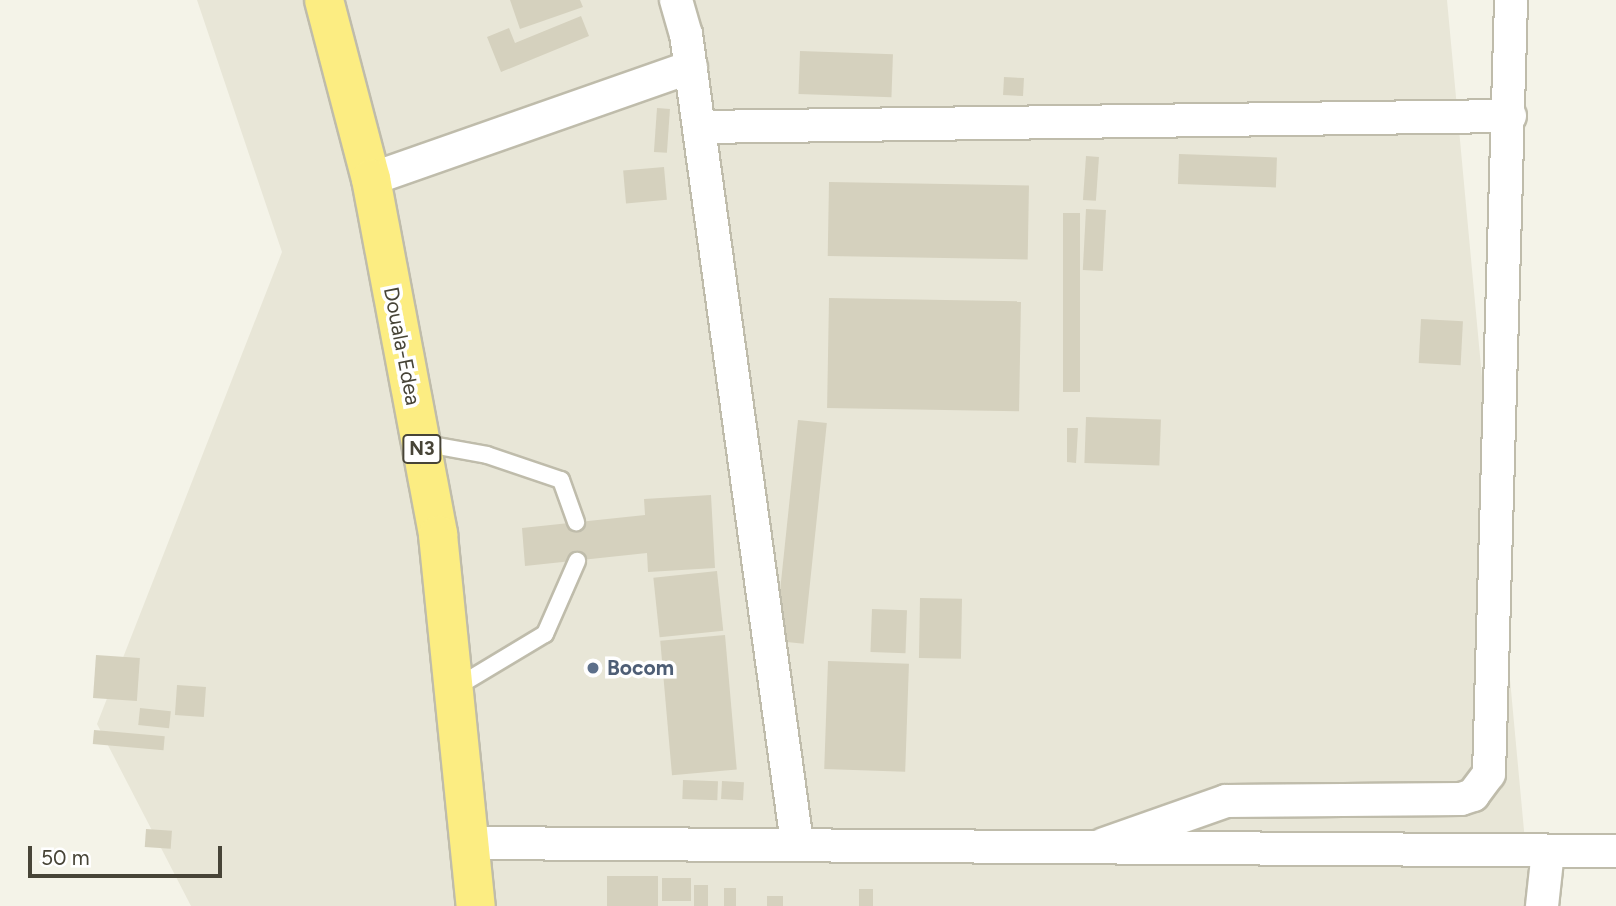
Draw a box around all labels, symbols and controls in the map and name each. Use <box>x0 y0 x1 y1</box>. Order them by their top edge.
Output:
street label: Douala-Edea <box>378 285 426 407</box>
road number: N3 <box>401 433 443 464</box>
place label: Bocom <box>607 655 674 681</box>
marker: Bocom <box>585 660 601 676</box>
scale bar <box>32 832 226 876</box>
text: 50 m <box>41 845 90 870</box>

